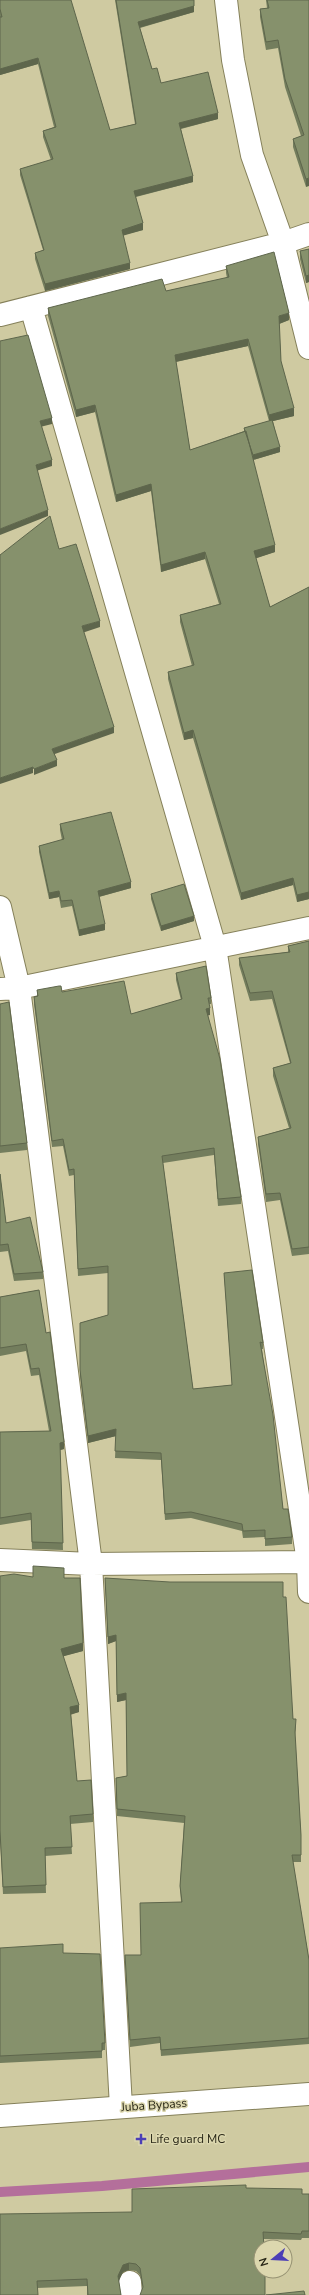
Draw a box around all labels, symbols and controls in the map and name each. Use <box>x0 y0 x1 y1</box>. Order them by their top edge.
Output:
street label: Juba Bypass <box>119 2095 188 2115</box>
place label: Life guard MC <box>150 2131 225 2147</box>
marker: Life guard MC <box>135 2133 147 2145</box>
north arrow <box>253 2239 293 2279</box>
text: N <box>256 2256 272 2268</box>

